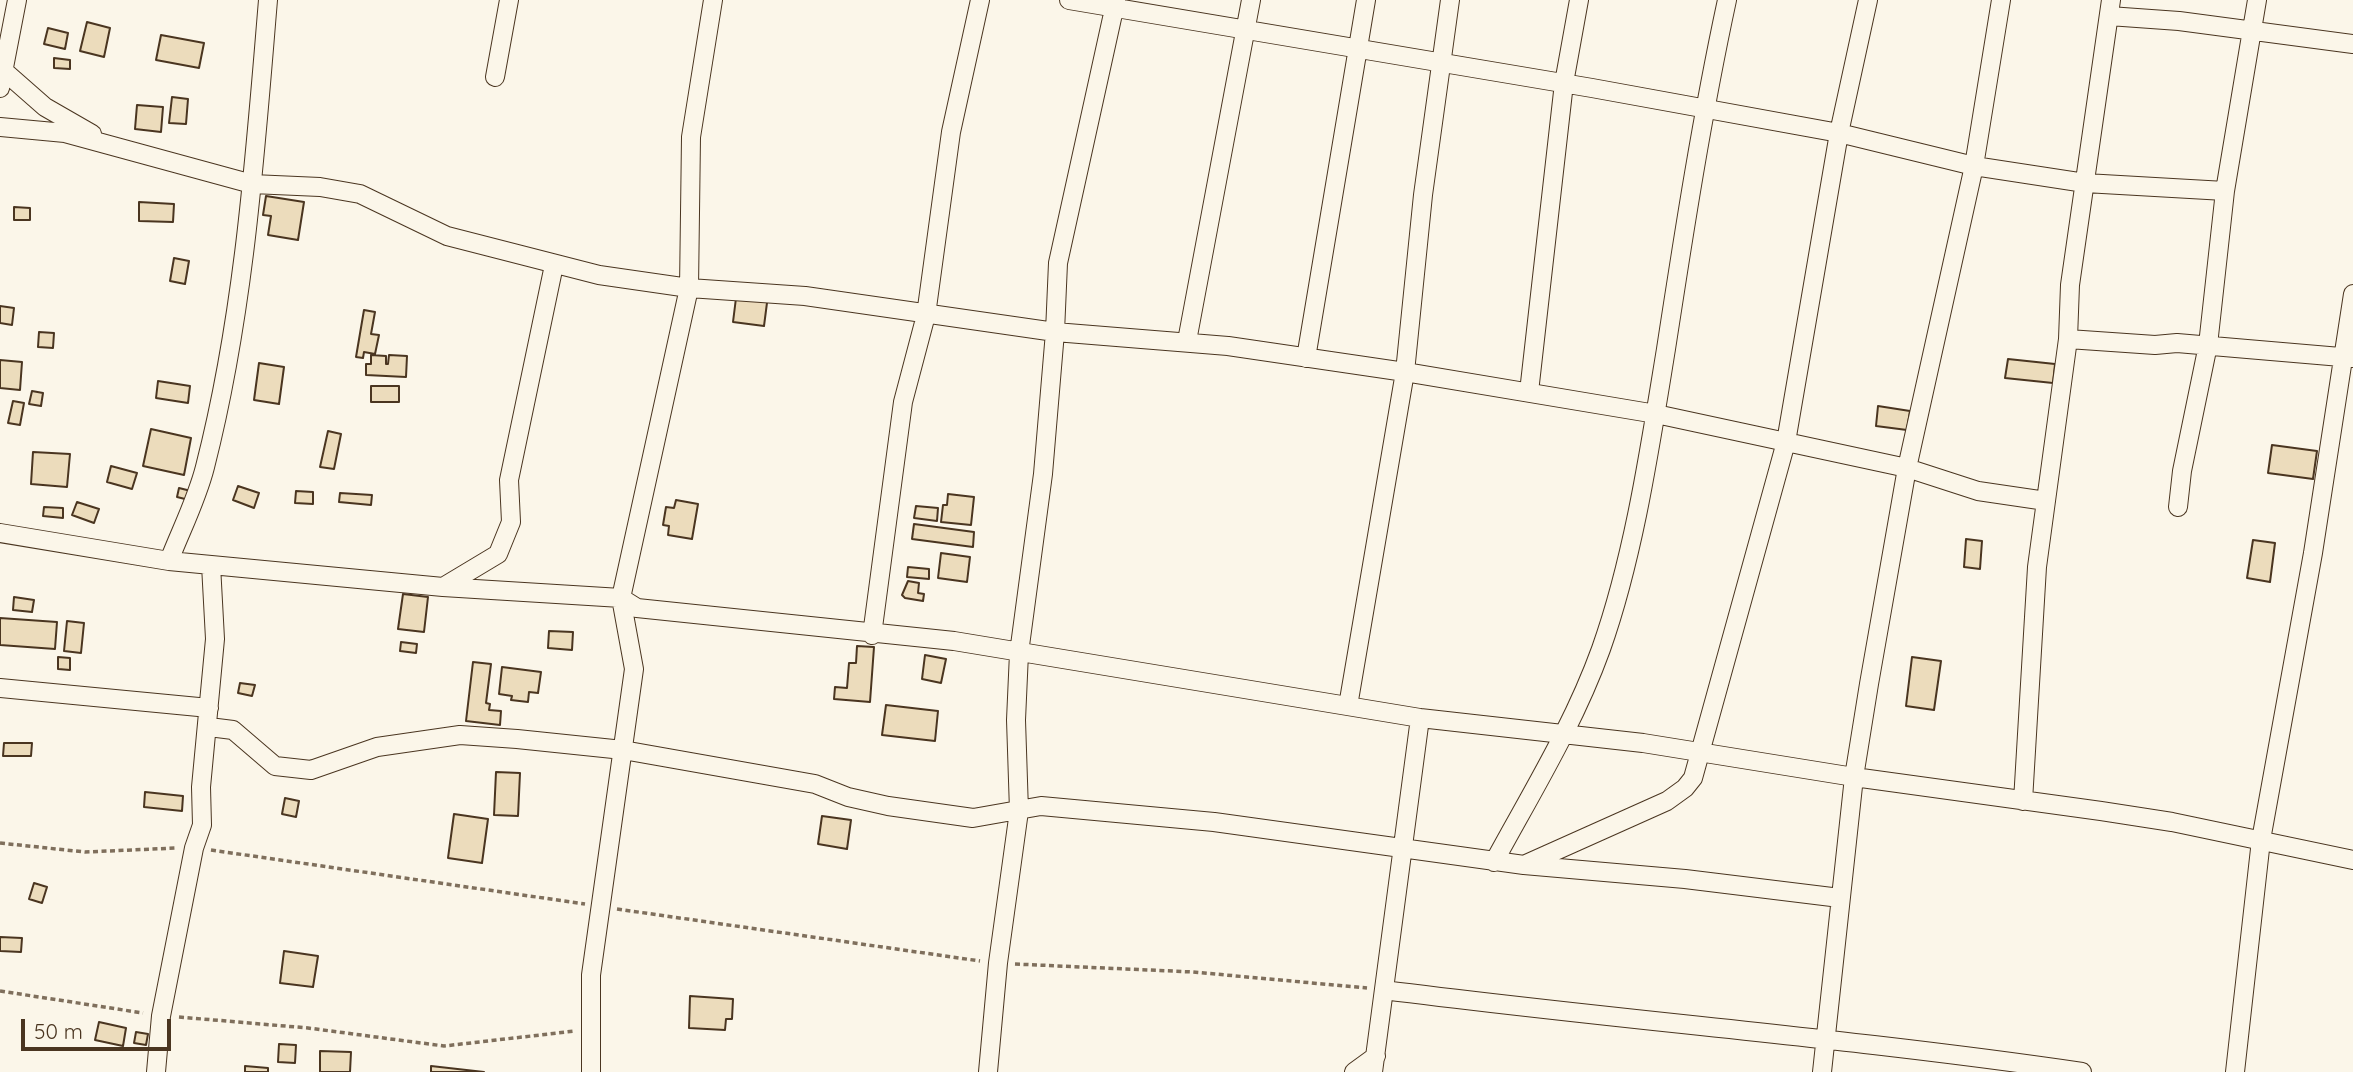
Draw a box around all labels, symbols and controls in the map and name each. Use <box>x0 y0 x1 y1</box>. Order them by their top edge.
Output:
scale bar <box>24 1006 175 1050</box>
text: 50 m <box>34 1018 83 1044</box>

